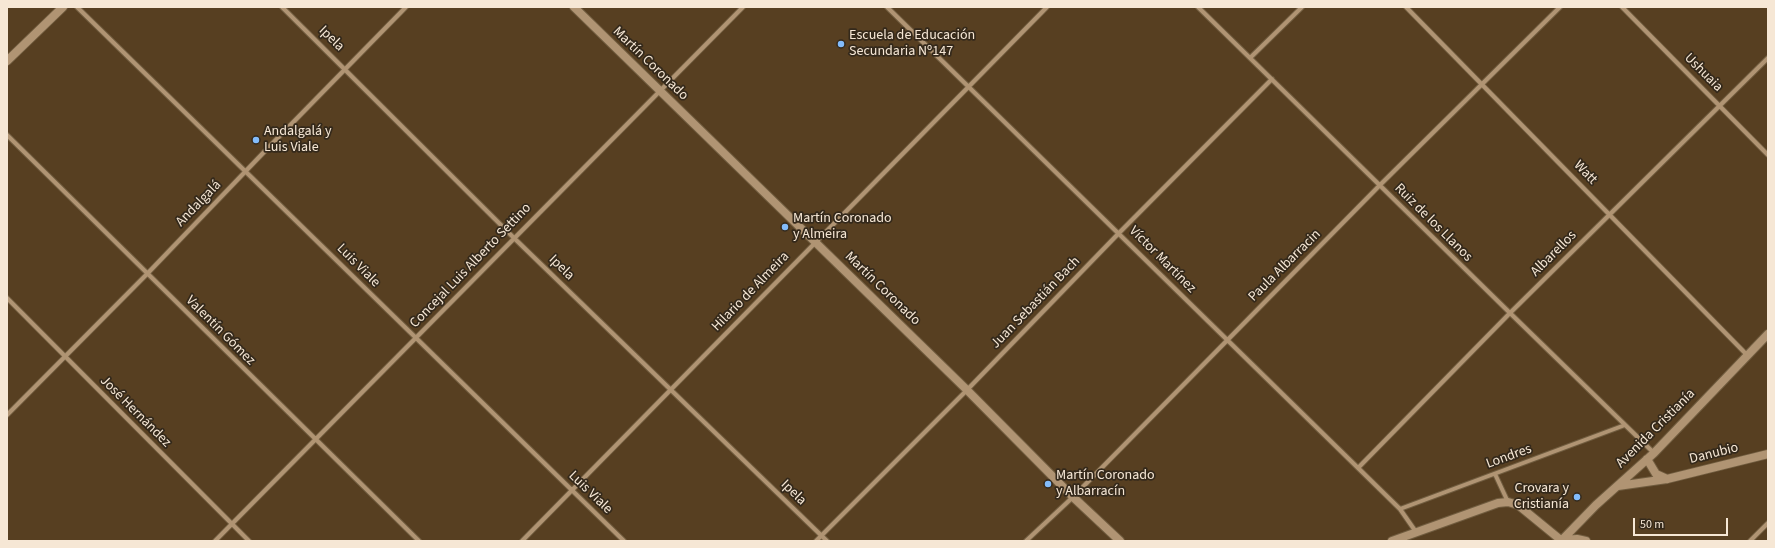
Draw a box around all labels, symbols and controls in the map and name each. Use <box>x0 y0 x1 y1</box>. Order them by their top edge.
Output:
street label: Ipela <box>315 23 347 55</box>
street label: Martín Coronado <box>609 24 691 104</box>
place label: Escuela de Educación Secundaria Nº147 <box>849 28 975 60</box>
marker: Escuela de Educación Secundaria Nº147 <box>836 39 846 49</box>
street label: Ushuaia <box>1680 50 1726 96</box>
place label: Andalgalá y Luis Viale <box>264 124 332 156</box>
marker: Andalgalá y Luis Viale <box>251 135 261 145</box>
street label: Watt <box>1570 158 1600 188</box>
street label: Andalgalá <box>173 177 225 231</box>
street label: Ruiz de los Llanos <box>1390 180 1476 266</box>
street label: Concejal Luis Alberto Settino <box>407 200 535 332</box>
place label: Martín Coronado y Almeira <box>793 211 892 244</box>
marker: Martín Coronado y Almeira <box>780 222 790 232</box>
street label: Víctor Martínez <box>1125 223 1199 297</box>
street label: Paula Albarracin <box>1245 226 1325 306</box>
street label: Albarellos <box>1528 228 1580 280</box>
street label: Luis Viale <box>333 241 383 291</box>
street label: Hilario de Almeira <box>709 249 793 335</box>
street label: Martín Coronado <box>841 249 923 329</box>
street label: Ipela <box>545 252 577 284</box>
street label: Juan Sebastián Bach <box>988 253 1084 353</box>
street label: Valentín Gómez <box>182 293 258 369</box>
street label: José Hernández <box>96 373 174 451</box>
street label: Avenida Cristianía <box>1613 386 1699 472</box>
street label: Danubio <box>1688 440 1740 468</box>
street label: Londres <box>1484 441 1534 473</box>
street label: Luis Viale <box>565 468 615 518</box>
place label: Martín Coronado y Albarracín <box>1056 468 1155 500</box>
street label: Ipela <box>777 477 809 509</box>
marker: Martín Coronado y Albarracín <box>1043 479 1053 489</box>
place label: Crovara y Cristianía <box>1514 481 1569 514</box>
marker: Crovara y Cristianía <box>1572 492 1582 502</box>
scale bar <box>1635 510 1730 536</box>
text: 50 m <box>1640 516 1664 533</box>

